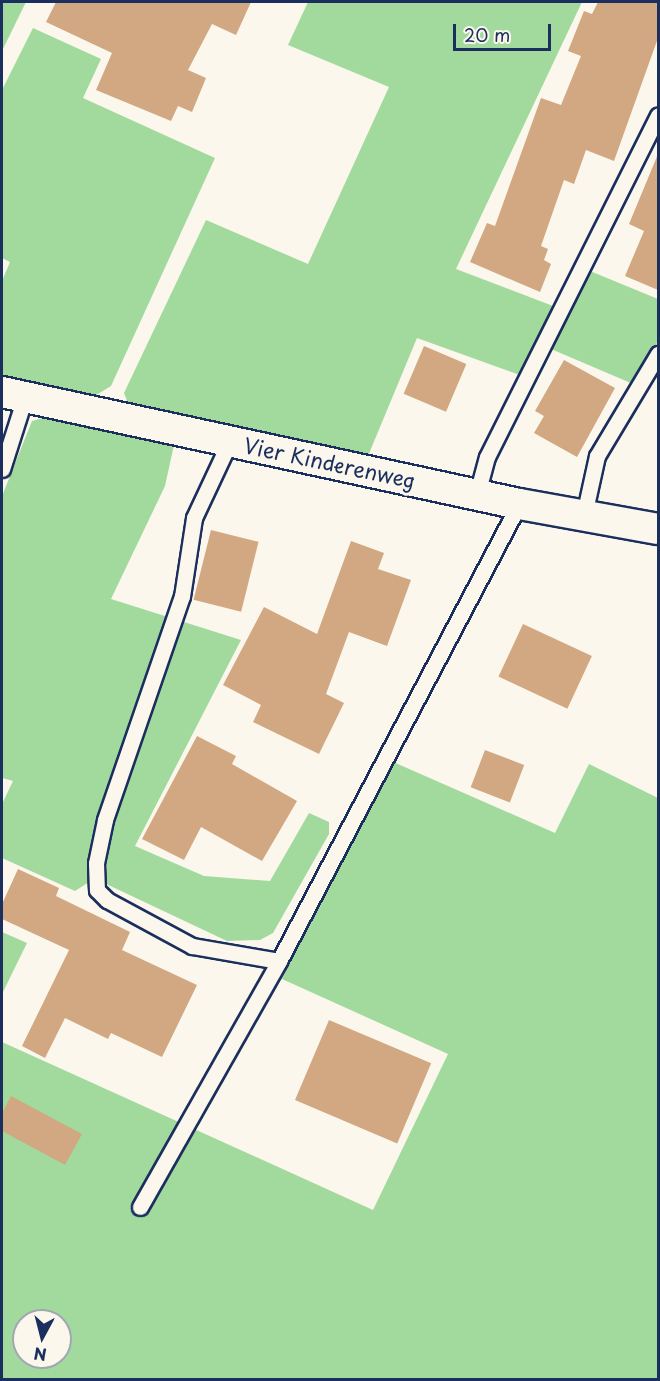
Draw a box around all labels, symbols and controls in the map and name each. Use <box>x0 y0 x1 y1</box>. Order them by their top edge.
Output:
scale bar <box>456 12 554 50</box>
text: 20 m <box>464 21 510 48</box>
street label: Vier Kinderenweg <box>241 431 419 493</box>
north arrow <box>12 1309 72 1369</box>
text: N <box>32 1342 48 1368</box>

